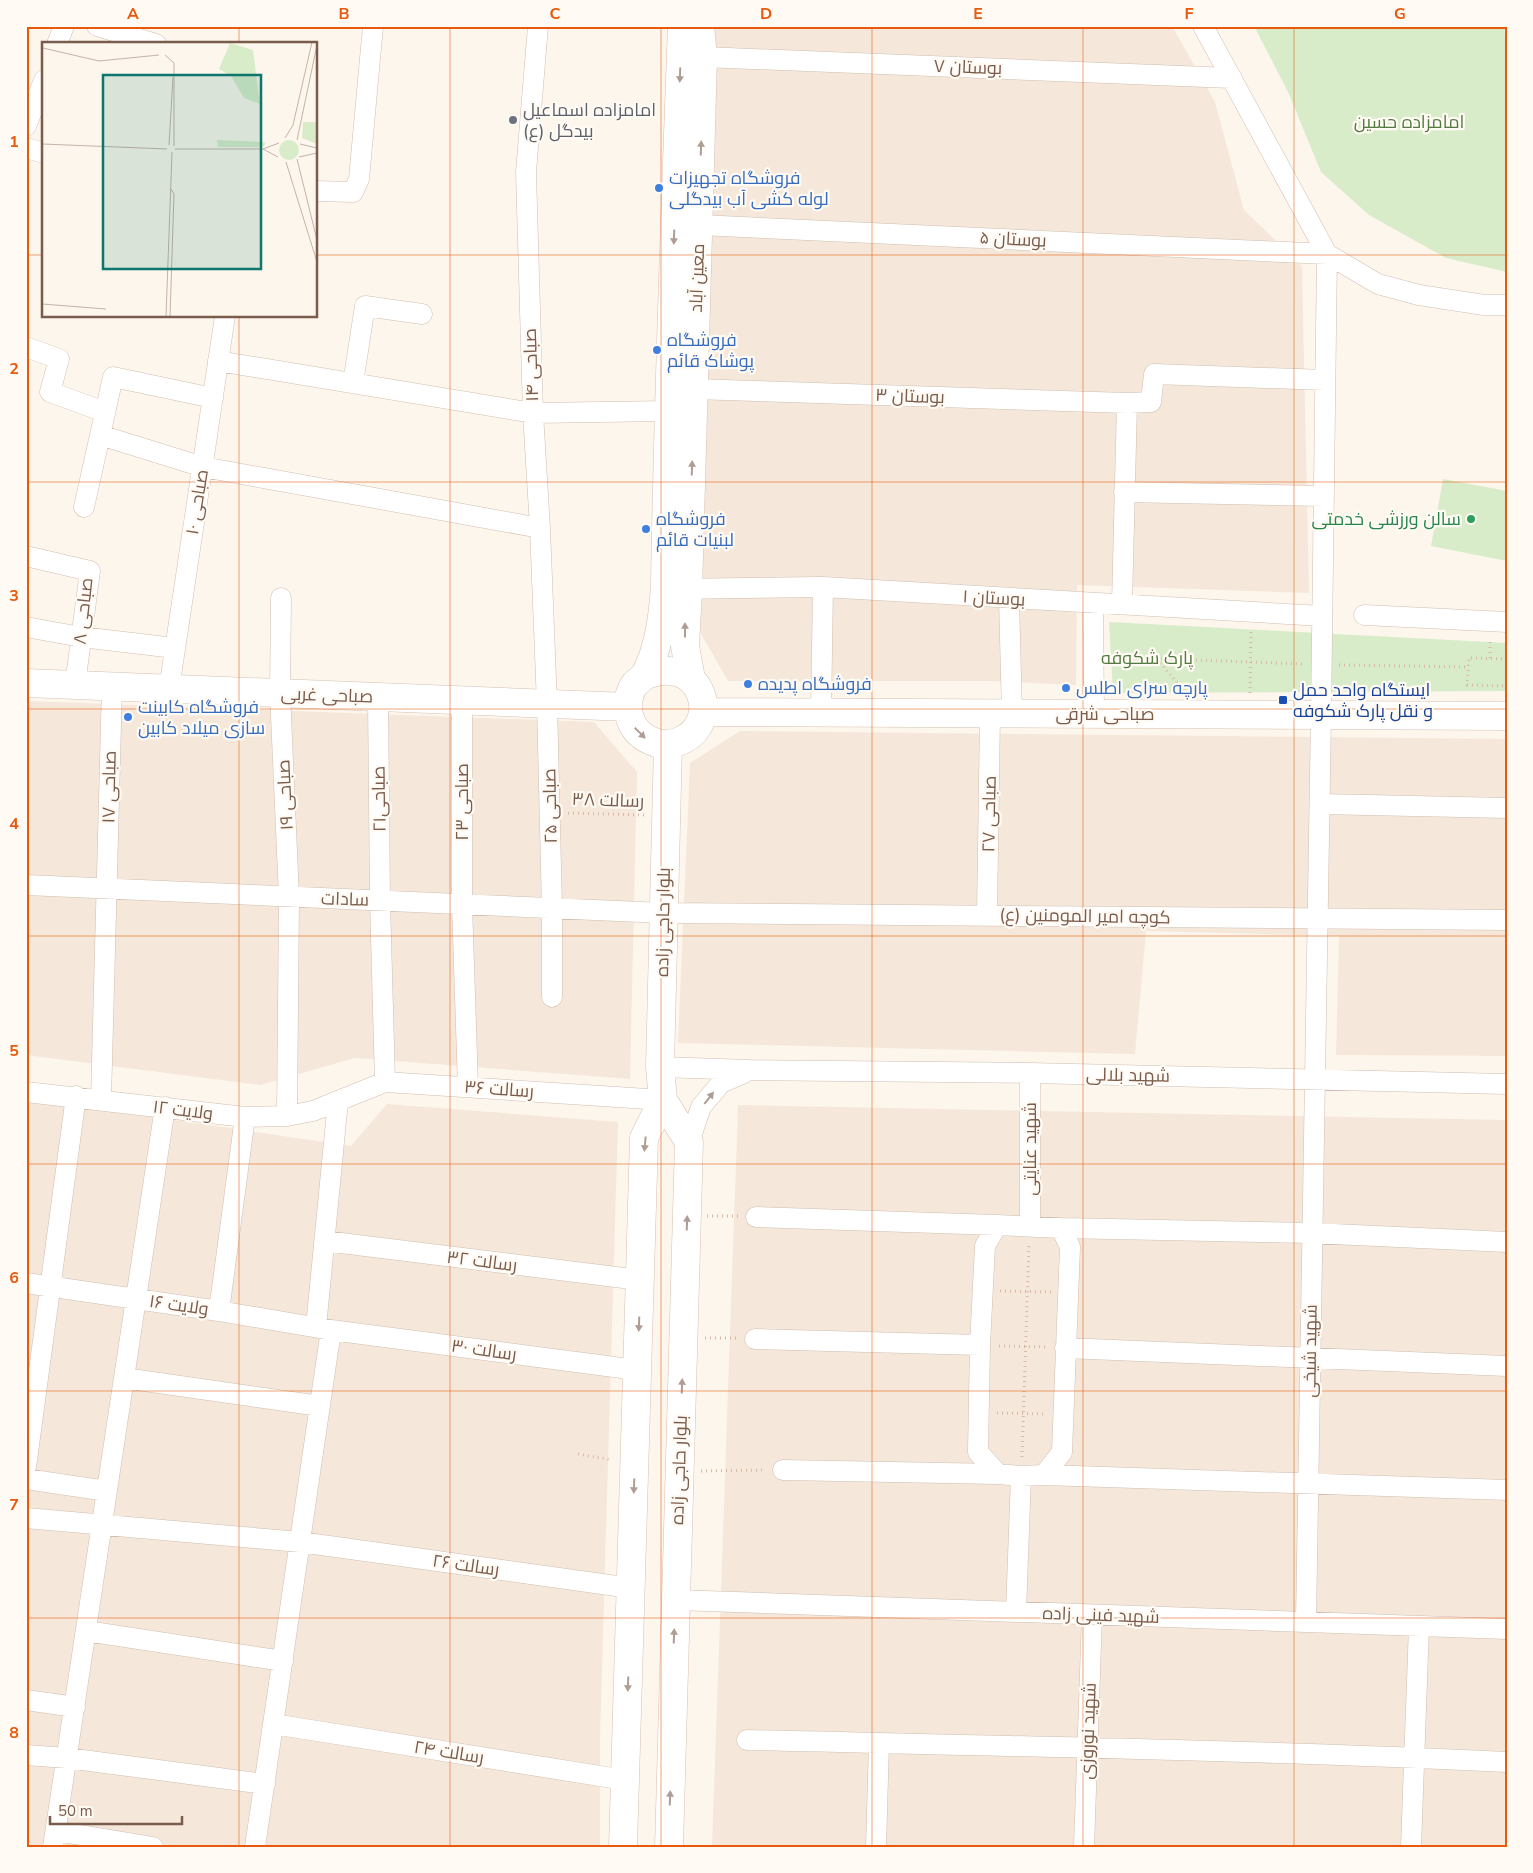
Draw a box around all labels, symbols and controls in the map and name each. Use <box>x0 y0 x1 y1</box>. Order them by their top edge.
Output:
text: A <box>127 3 139 25</box>
text: B <box>338 3 350 25</box>
text: C <box>550 3 561 25</box>
text: D <box>760 3 772 25</box>
text: E <box>973 3 983 25</box>
text: F <box>1185 3 1194 25</box>
text: G <box>1394 3 1406 25</box>
inset map <box>42 42 318 318</box>
street label: بوستان ۷ <box>933 54 1003 80</box>
one-way arrow <box>676 67 684 83</box>
place label: امامزاده اسماعیل (ع) بیدگل <box>523 98 656 143</box>
park label: امامزاده حسین <box>1354 110 1464 134</box>
marker: امامزاده اسماعیل (ع) بیدگل <box>507 114 519 126</box>
text: 1 <box>9 131 19 153</box>
one-way arrow <box>697 140 705 156</box>
place label: فروشگاه تجهیزات لوله کشی آب بیدگلی <box>669 166 829 211</box>
marker: فروشگاه تجهیزات لوله کشی آب بیدگلی <box>653 182 665 194</box>
street label: بوستان ۵ <box>979 225 1047 253</box>
one-way arrow <box>670 230 678 246</box>
street label: معین آباد <box>684 243 710 313</box>
street label: صباحی ۱۴ <box>518 328 544 402</box>
place label: فروشگاه پوشاک قائم <box>667 328 754 373</box>
marker: فروشگاه پوشاک قائم <box>651 344 663 356</box>
text: 2 <box>9 358 19 380</box>
street label: بوستان ۳ <box>875 383 945 409</box>
one-way arrow <box>688 460 696 476</box>
street label: صباحی ۱۰ <box>180 468 214 536</box>
place label: فروشگاه لبنیات قائم <box>656 507 734 552</box>
place label: سالن ورزشی خدمتی <box>1312 507 1461 531</box>
marker: سالن ورزشی خدمتی <box>1465 513 1477 525</box>
marker: فروشگاه لبنیات قائم <box>640 523 652 535</box>
street label: صباحی ۸ <box>68 576 98 646</box>
street label: بوستان ۱ <box>962 584 1026 612</box>
text: 3 <box>9 585 19 607</box>
one-way arrow <box>681 622 689 638</box>
park label: پارک شکوفه <box>1101 646 1193 670</box>
place label: فروشگاه پدیده <box>758 672 872 696</box>
place label: پارچه سرای اطلس <box>1076 676 1208 700</box>
marker: فروشگاه پدیده <box>742 678 754 690</box>
place label: ایستگاه واحد حمل و نقل پارک شکوفه <box>1293 678 1433 723</box>
street label: صباحی غربی <box>280 681 374 709</box>
marker: پارچه سرای اطلس <box>1060 682 1072 694</box>
marker: ایستگاه واحد حمل و نقل پارک شکوفه <box>1277 694 1289 706</box>
place label: فروشگاه کابینت سازی میلاد کابین <box>138 695 265 740</box>
street label: صباحی شرقی <box>1055 702 1155 726</box>
marker: فروشگاه کابینت سازی میلاد کابین <box>122 711 134 723</box>
one-way arrow <box>634 727 646 739</box>
street label: صباحی ۱۷ <box>96 750 122 824</box>
street label: صباحی ۱۹ <box>271 759 299 831</box>
street label: صباحی ۲۳ <box>450 763 474 841</box>
street label: صباحی۲۱ <box>366 766 392 832</box>
street label: صباحی ۲۵ <box>537 768 563 844</box>
street label: صباحی ۲۷ <box>976 775 1002 853</box>
street label: رسالت ۳۸ <box>571 787 645 813</box>
text: 4 <box>9 813 19 835</box>
street label: بلوار حاجی زاده <box>650 867 676 977</box>
street label: سادات <box>321 886 369 912</box>
street label: کوچه امیر المومنین (ع) <box>999 903 1171 929</box>
text: 5 <box>9 1040 19 1062</box>
street label: شهید بلالی <box>1086 1062 1170 1088</box>
street label: رسالت ۳۶ <box>463 1075 535 1103</box>
one-way arrow <box>703 1091 714 1104</box>
street label: ولایت ۱۲ <box>151 1094 215 1126</box>
street label: شهید عنایتی <box>1018 1102 1042 1196</box>
one-way arrow <box>640 1137 648 1153</box>
one-way arrow <box>683 1215 691 1231</box>
street label: رسالت ۳۲ <box>445 1245 519 1277</box>
text: 6 <box>9 1267 19 1289</box>
street label: ولایت ۱۶ <box>148 1289 210 1321</box>
street label: شهید شیخی <box>1297 1304 1323 1398</box>
one-way arrow <box>634 1316 642 1332</box>
street label: رسالت ۳۰ <box>450 1334 518 1366</box>
one-way arrow <box>678 1377 686 1393</box>
street label: بلوار حاجی زاده <box>665 1415 693 1525</box>
one-way arrow <box>630 1479 638 1495</box>
text: 7 <box>9 1494 19 1516</box>
street label: رسالت ۲۶ <box>431 1548 501 1582</box>
street label: شهید فینی زاده <box>1042 1601 1160 1629</box>
one-way arrow <box>671 1627 679 1643</box>
one-way arrow <box>624 1676 632 1692</box>
street label: شهید نوروزی <box>1074 1682 1102 1780</box>
text: 8 <box>9 1722 19 1744</box>
street label: رسالت ۲۴ <box>412 1735 486 1769</box>
one-way arrow <box>666 1790 674 1806</box>
scale bar <box>50 1793 182 1825</box>
text: 50 m <box>58 1801 93 1821</box>

